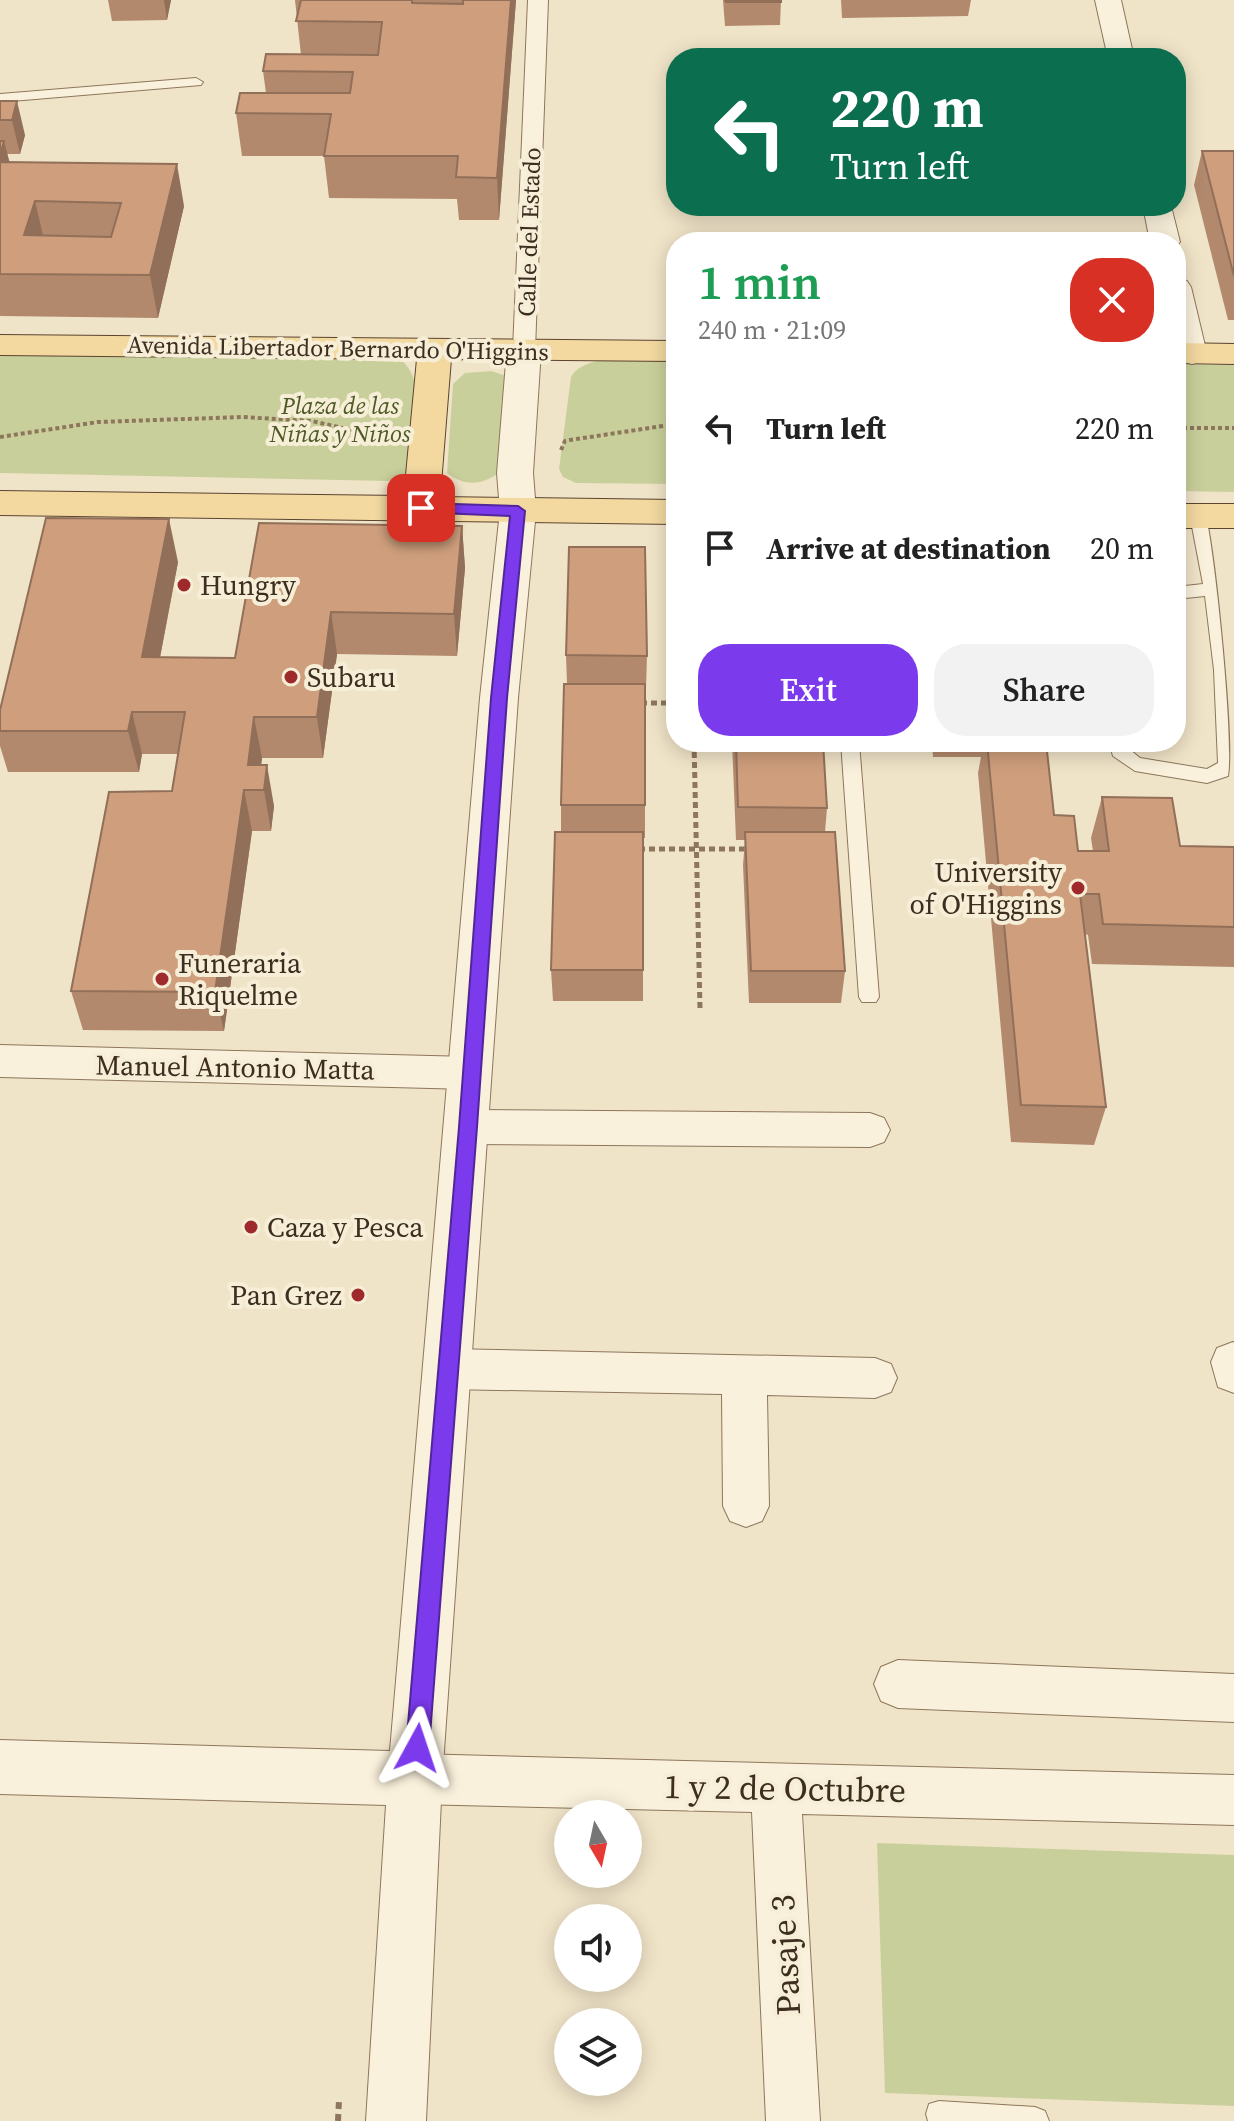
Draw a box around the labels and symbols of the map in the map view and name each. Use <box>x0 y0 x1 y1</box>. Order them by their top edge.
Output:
street label: Calle del Estado <box>510 147 548 317</box>
street label: Avenida Libertador Bernardo O'Higgins <box>127 328 549 368</box>
park label: Plaza de las Niñas y Niños <box>269 389 411 450</box>
pin <box>387 474 455 542</box>
place label: Hungry <box>200 566 296 604</box>
marker: Hungry <box>175 576 193 594</box>
place label: Subaru <box>307 658 396 696</box>
marker: Subaru <box>282 668 300 686</box>
place label: University of O'Higgins <box>909 853 1063 923</box>
marker: University of O'Higgins <box>1069 879 1087 897</box>
place label: Funeraria Riquelme <box>178 944 302 1014</box>
marker: Funeraria Riquelme <box>153 970 171 988</box>
street label: Manuel Antonio Matta <box>95 1046 376 1088</box>
place label: Caza y Pesca <box>267 1208 424 1246</box>
marker: Caza y Pesca <box>242 1218 260 1236</box>
place label: Pan Grez <box>230 1276 342 1314</box>
marker: Pan Grez <box>349 1286 367 1304</box>
position arrow <box>375 1706 459 1790</box>
street label: 1 y 2 de Octubre <box>664 1763 906 1813</box>
north arrow <box>554 1800 642 1888</box>
street label: Pasaje 3 <box>759 1893 811 2017</box>

